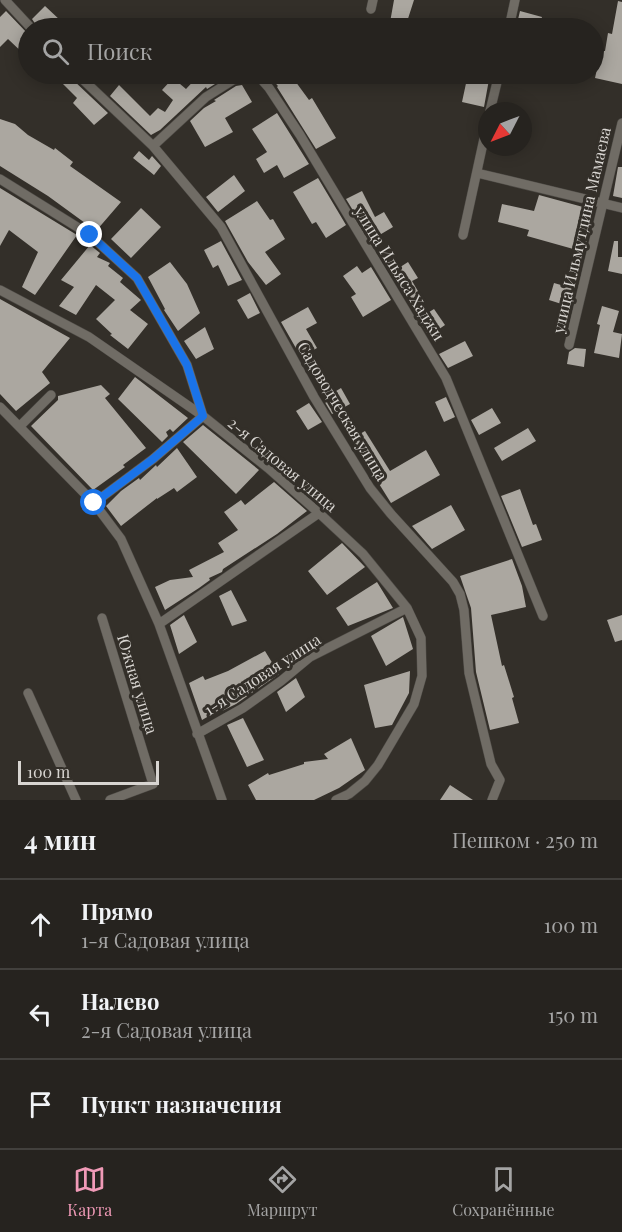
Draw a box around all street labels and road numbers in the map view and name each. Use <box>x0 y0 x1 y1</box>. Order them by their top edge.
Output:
street label: улица Ильмутдина Мамаева <box>547 125 615 336</box>
street label: улица Ильяса Хаджи <box>349 201 450 344</box>
street label: Садоводческая улица <box>293 338 393 485</box>
street label: 2-я Садовая улица <box>224 412 342 516</box>
street label: 1-я Садовая улица <box>200 628 324 720</box>
street label: Южная улица <box>113 632 163 736</box>

